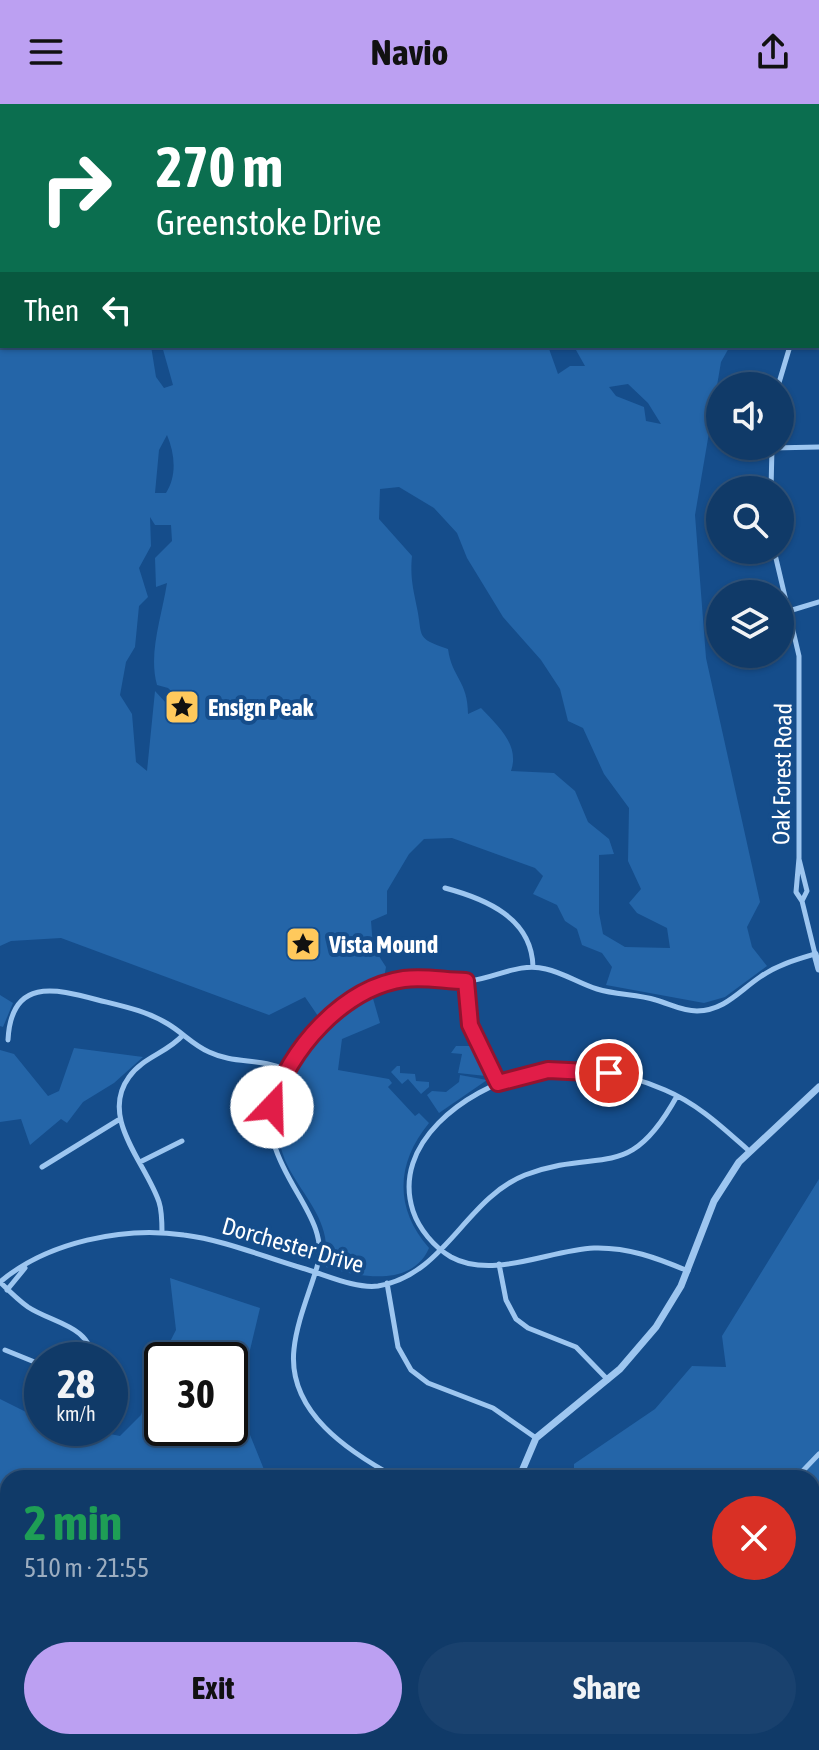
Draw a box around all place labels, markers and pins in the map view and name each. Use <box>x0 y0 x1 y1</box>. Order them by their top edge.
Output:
place icon: Ensign Peak <box>163 688 201 726</box>
place label: Ensign Peak <box>208 694 314 721</box>
place icon: Vista Mound <box>284 925 322 963</box>
place label: Vista Mound <box>328 931 438 958</box>
pin <box>575 1039 643 1107</box>

